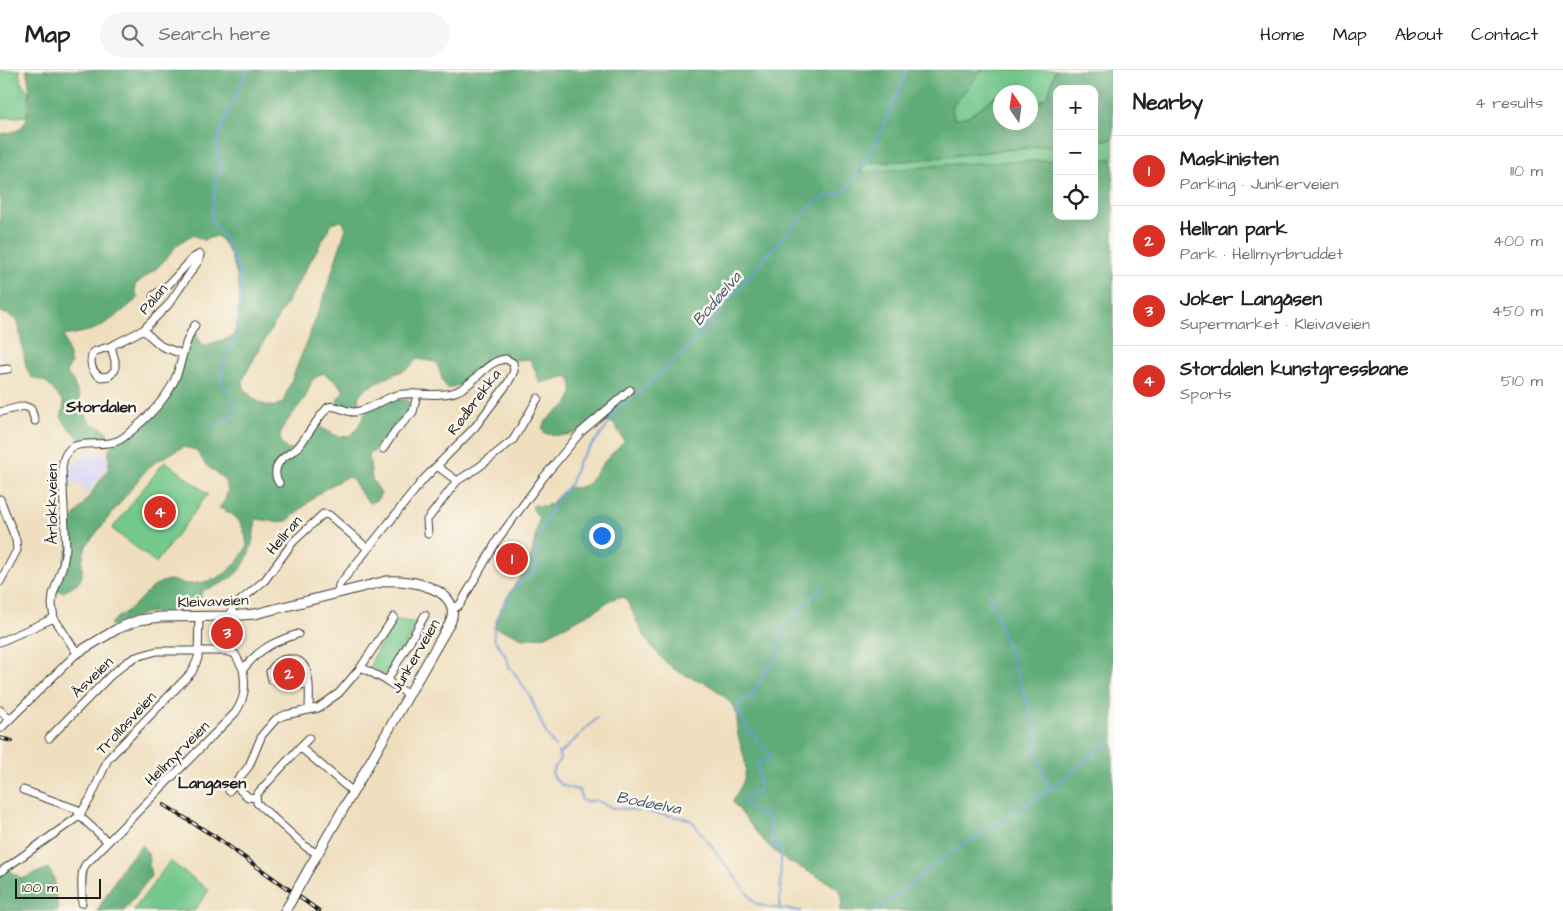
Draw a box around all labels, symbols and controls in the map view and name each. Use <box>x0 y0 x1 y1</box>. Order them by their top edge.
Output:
search box <box>100 12 450 57</box>
text: Map <box>25 18 70 52</box>
icon: search <box>118 21 146 49</box>
text: Search here <box>158 21 271 48</box>
text: Home <box>1260 22 1305 47</box>
text: Map <box>1333 22 1367 47</box>
text: About <box>1395 22 1443 47</box>
text: Contact <box>1471 22 1538 47</box>
north arrow <box>993 85 1038 130</box>
map controls <box>1053 85 1098 220</box>
button: + <box>1053 85 1098 130</box>
text: Nearby <box>1133 88 1203 117</box>
text: 4 results <box>1475 92 1543 114</box>
button: − <box>1053 130 1098 175</box>
text: Maskinisten <box>1180 146 1279 173</box>
text: 1 <box>1148 160 1150 182</box>
text: 110 m <box>1510 160 1543 182</box>
text: Parking · Junkerveien <box>1180 173 1339 195</box>
button: locate <box>1053 175 1098 220</box>
text: Hellran park <box>1180 216 1287 243</box>
text: 2 <box>1144 230 1154 252</box>
text: 400 m <box>1493 230 1543 252</box>
text: Park · Hellmyrbruddet <box>1180 243 1343 265</box>
water label: Bodøelva <box>687 266 747 330</box>
street label: Pålan <box>134 279 173 319</box>
text: Joker Langåsen <box>1180 286 1322 313</box>
text: 3 <box>1145 300 1153 322</box>
text: 450 m <box>1492 300 1543 322</box>
text: Supermarket · Kleivaveien <box>1180 313 1370 335</box>
text: Stordalen kunstgressbane <box>1180 356 1409 383</box>
street label: Rødbrekka <box>443 365 506 440</box>
text: 4 <box>1144 370 1154 392</box>
text: 510 m <box>1501 370 1543 392</box>
text: Sports <box>1180 383 1232 405</box>
district label: Stordalen <box>65 396 136 418</box>
street label: Årlokkveien <box>42 463 63 544</box>
pin: 4 <box>144 493 176 531</box>
street label: Hellran <box>262 511 307 559</box>
your location <box>589 523 615 549</box>
pin: 1 <box>496 540 528 578</box>
street label: Kleivaveien <box>177 590 249 613</box>
pin: 3 <box>211 614 243 652</box>
street label: Junkerveien <box>386 615 445 697</box>
street label: Åsveien <box>67 652 118 703</box>
pin: 2 <box>273 655 305 693</box>
street label: Trollåsveien <box>92 687 162 760</box>
street label: Hellmyrveien <box>140 716 215 791</box>
district label: Langåsen <box>178 772 246 796</box>
water label: Bodøelva <box>615 786 684 820</box>
scale bar <box>15 876 101 899</box>
text: 100 m <box>22 878 58 898</box>

